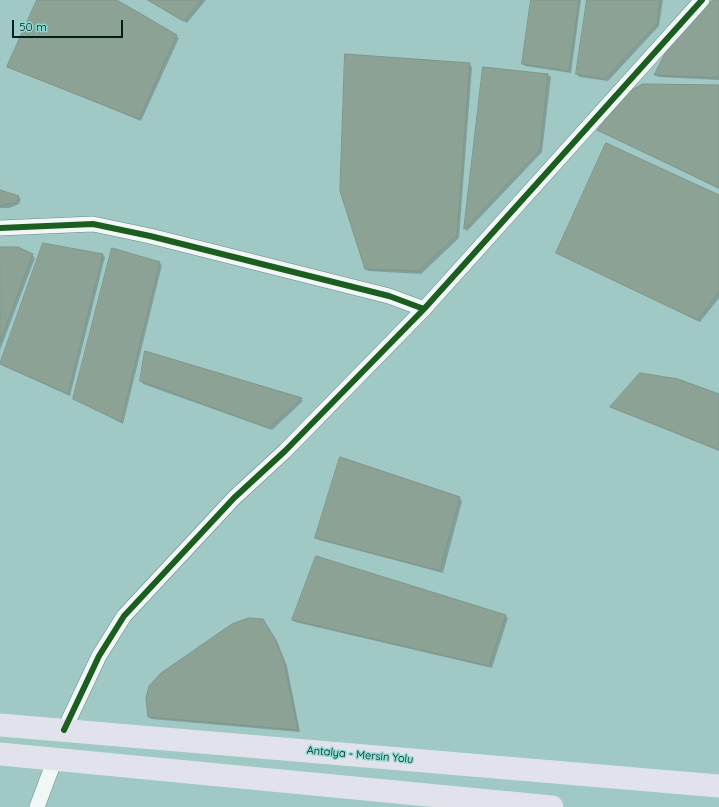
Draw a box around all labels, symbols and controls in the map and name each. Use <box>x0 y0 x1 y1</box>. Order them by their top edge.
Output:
scale bar <box>14 12 125 38</box>
text: 50 m <box>19 19 47 34</box>
street label: Antalya - Mersin Yolu <box>306 744 414 766</box>

